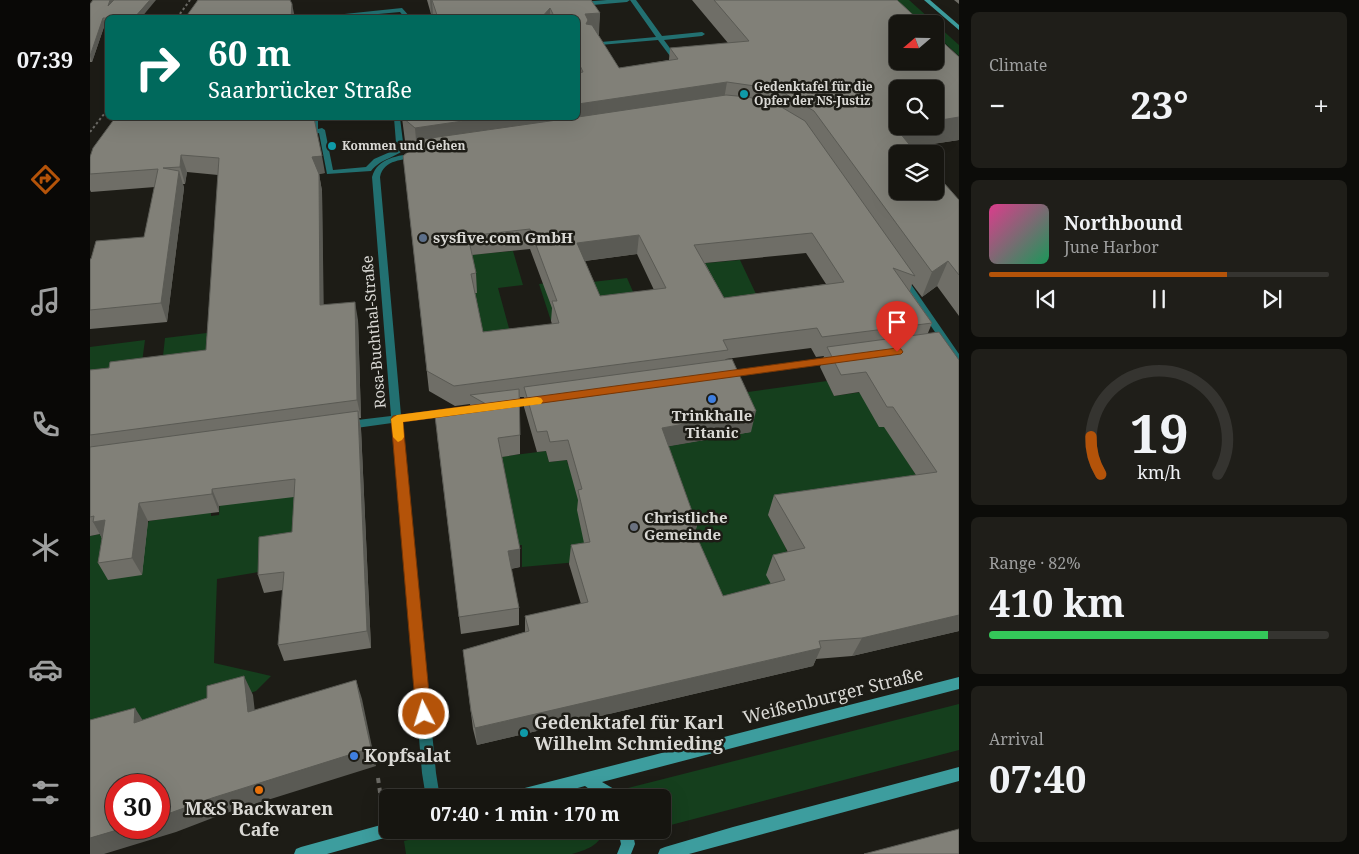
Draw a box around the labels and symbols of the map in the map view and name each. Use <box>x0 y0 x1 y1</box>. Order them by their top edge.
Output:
north arrow <box>889 15 944 70</box>
place label: Gedenktafel für die Opfer der NS-Justiz <box>754 78 873 109</box>
marker: Gedenktafel für die Opfer der NS-Justiz <box>738 88 750 100</box>
place label: Kommen und Gehen <box>342 137 465 154</box>
marker: Kommen und Gehen <box>326 140 338 152</box>
place label: sysfive.com GmbH <box>433 227 573 247</box>
marker: sysfive.com GmbH <box>417 232 429 244</box>
street label: Rosa-Buchthal-Straße <box>356 255 390 409</box>
pin <box>876 301 918 352</box>
marker: Trinkhalle Titanic <box>706 393 718 405</box>
place label: Trinkhalle Titanic <box>672 405 752 442</box>
place label: Christliche Gemeinde <box>644 507 728 544</box>
marker: Christliche Gemeinde <box>628 521 640 533</box>
street label: Weißenburger Straße <box>740 661 925 729</box>
position arrow <box>397 687 449 739</box>
place label: Gedenktafel für Karl Wilhelm Schmieding <box>534 710 724 755</box>
marker: Gedenktafel für Karl Wilhelm Schmieding <box>518 727 530 739</box>
place label: Kopfsalat <box>364 743 451 767</box>
marker: Kopfsalat <box>348 750 360 762</box>
speed limit sign: 30 <box>105 774 170 839</box>
marker: M&S Backwaren Cafe <box>253 784 265 796</box>
place label: M&S Backwaren Cafe <box>185 796 333 841</box>

